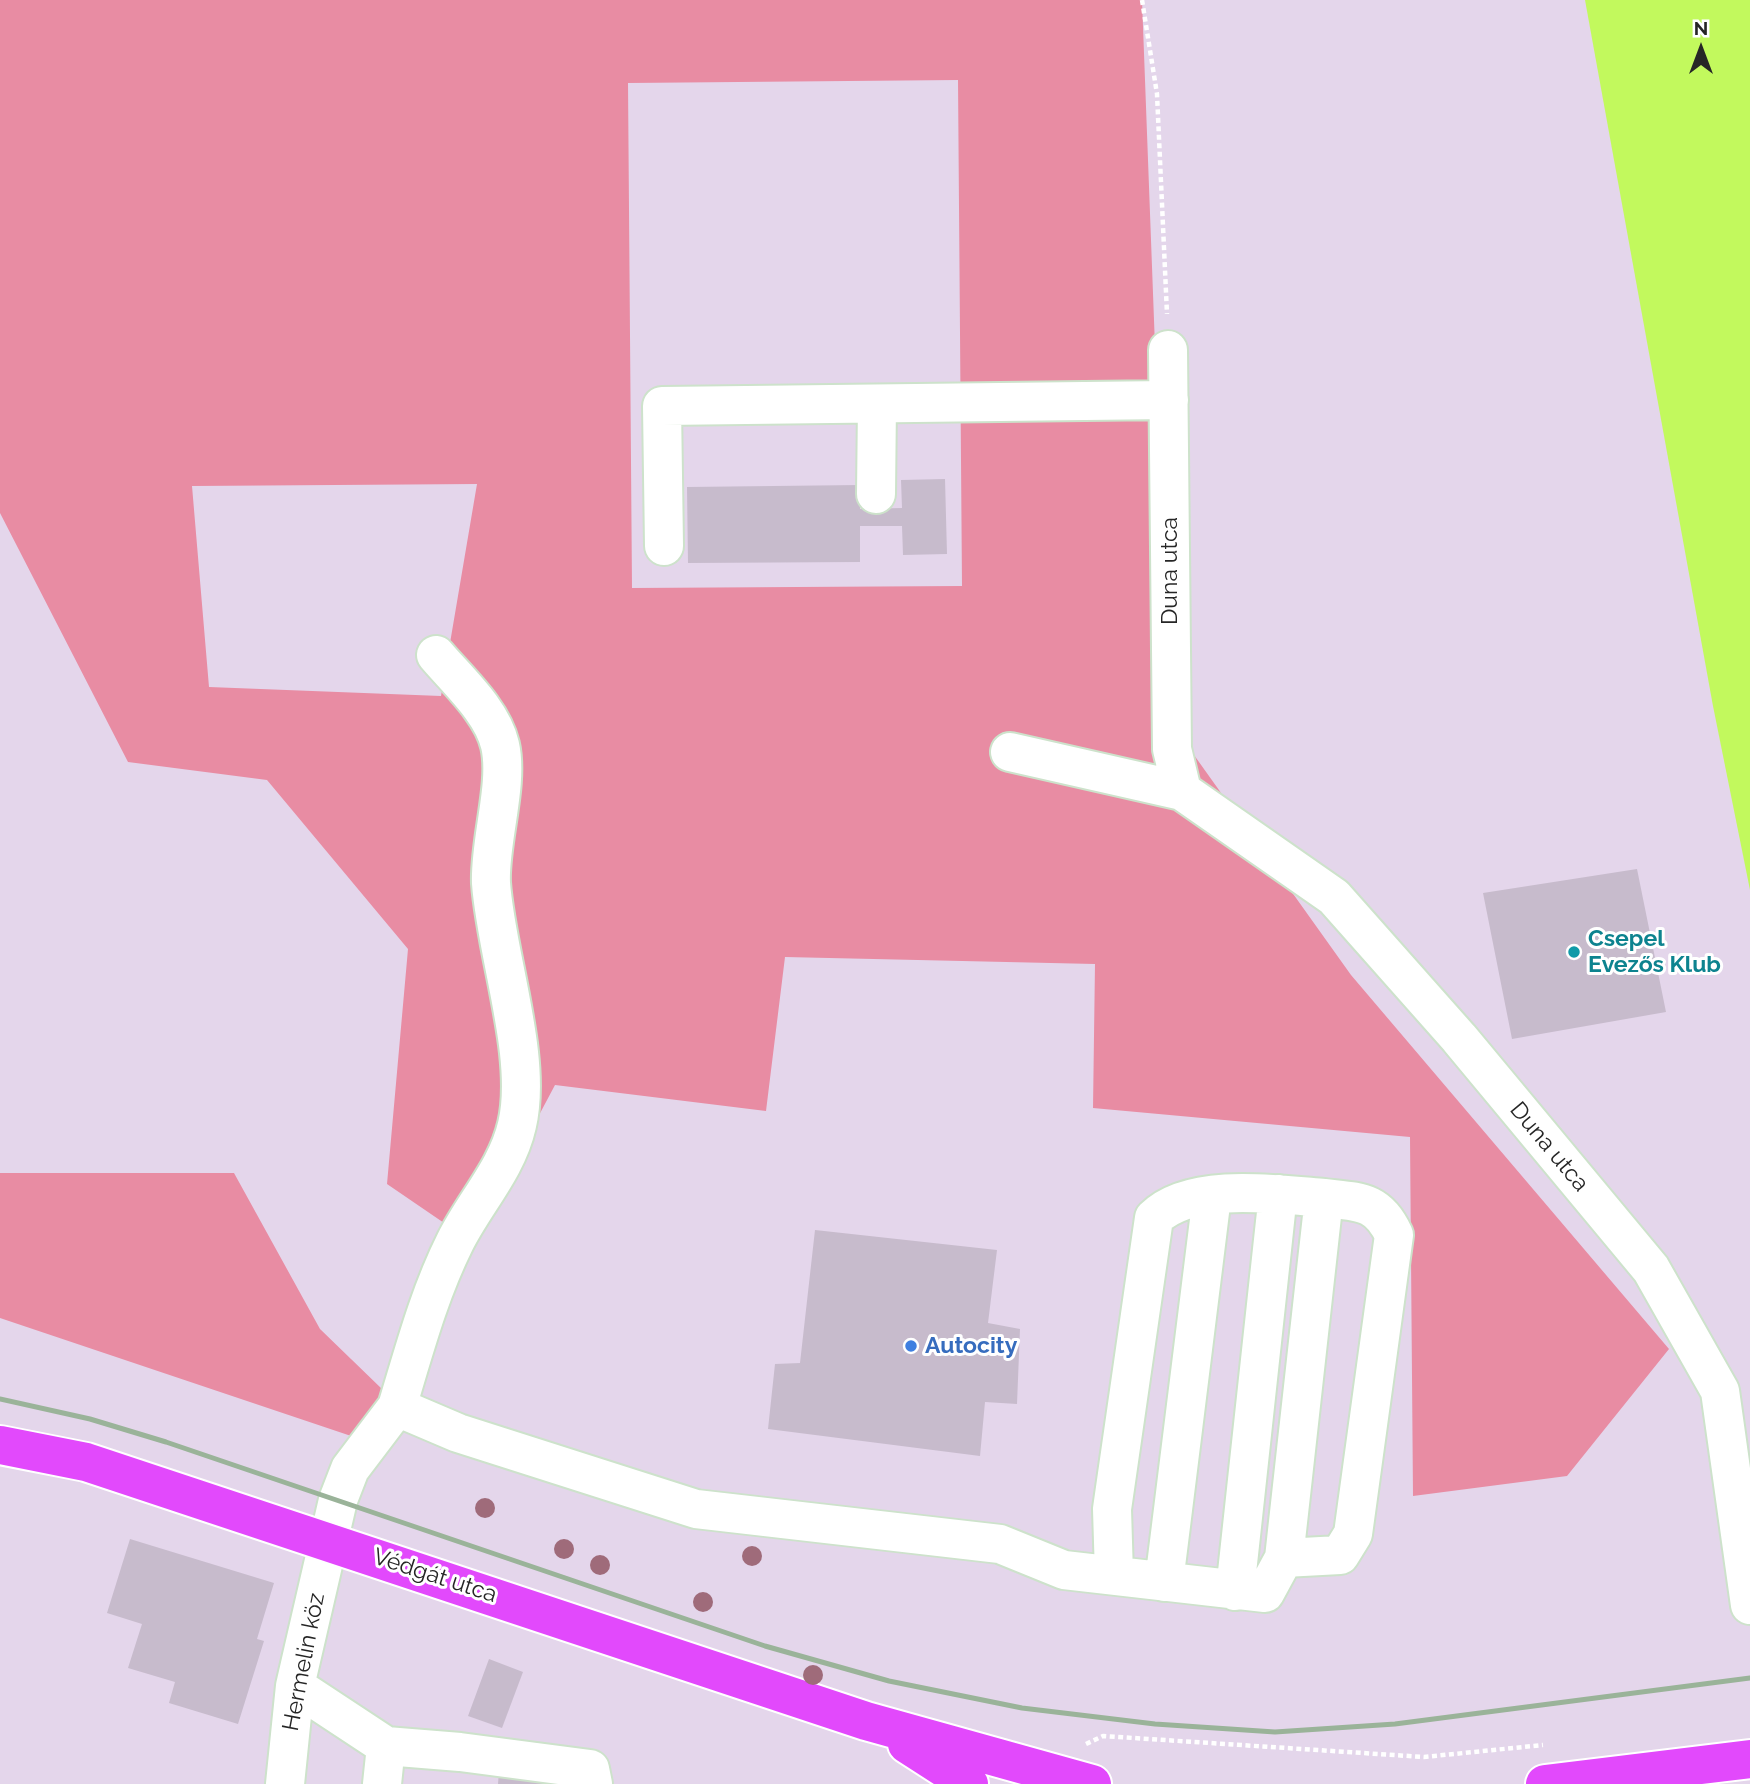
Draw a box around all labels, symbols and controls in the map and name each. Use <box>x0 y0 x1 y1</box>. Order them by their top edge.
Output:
north arrow <box>1666 14 1736 84</box>
text: N <box>1694 17 1708 39</box>
street label: Duna utca <box>1156 517 1184 625</box>
place label: Csepel Evezős Klub <box>1588 925 1721 979</box>
marker: Csepel Evezős Klub <box>1566 944 1582 960</box>
street label: Duna utca <box>1504 1097 1594 1197</box>
place label: Autocity <box>925 1332 1017 1360</box>
marker: Autocity <box>903 1338 919 1354</box>
street label: Védgát utca <box>370 1543 500 1609</box>
street label: Hermelin köz <box>277 1591 331 1733</box>

